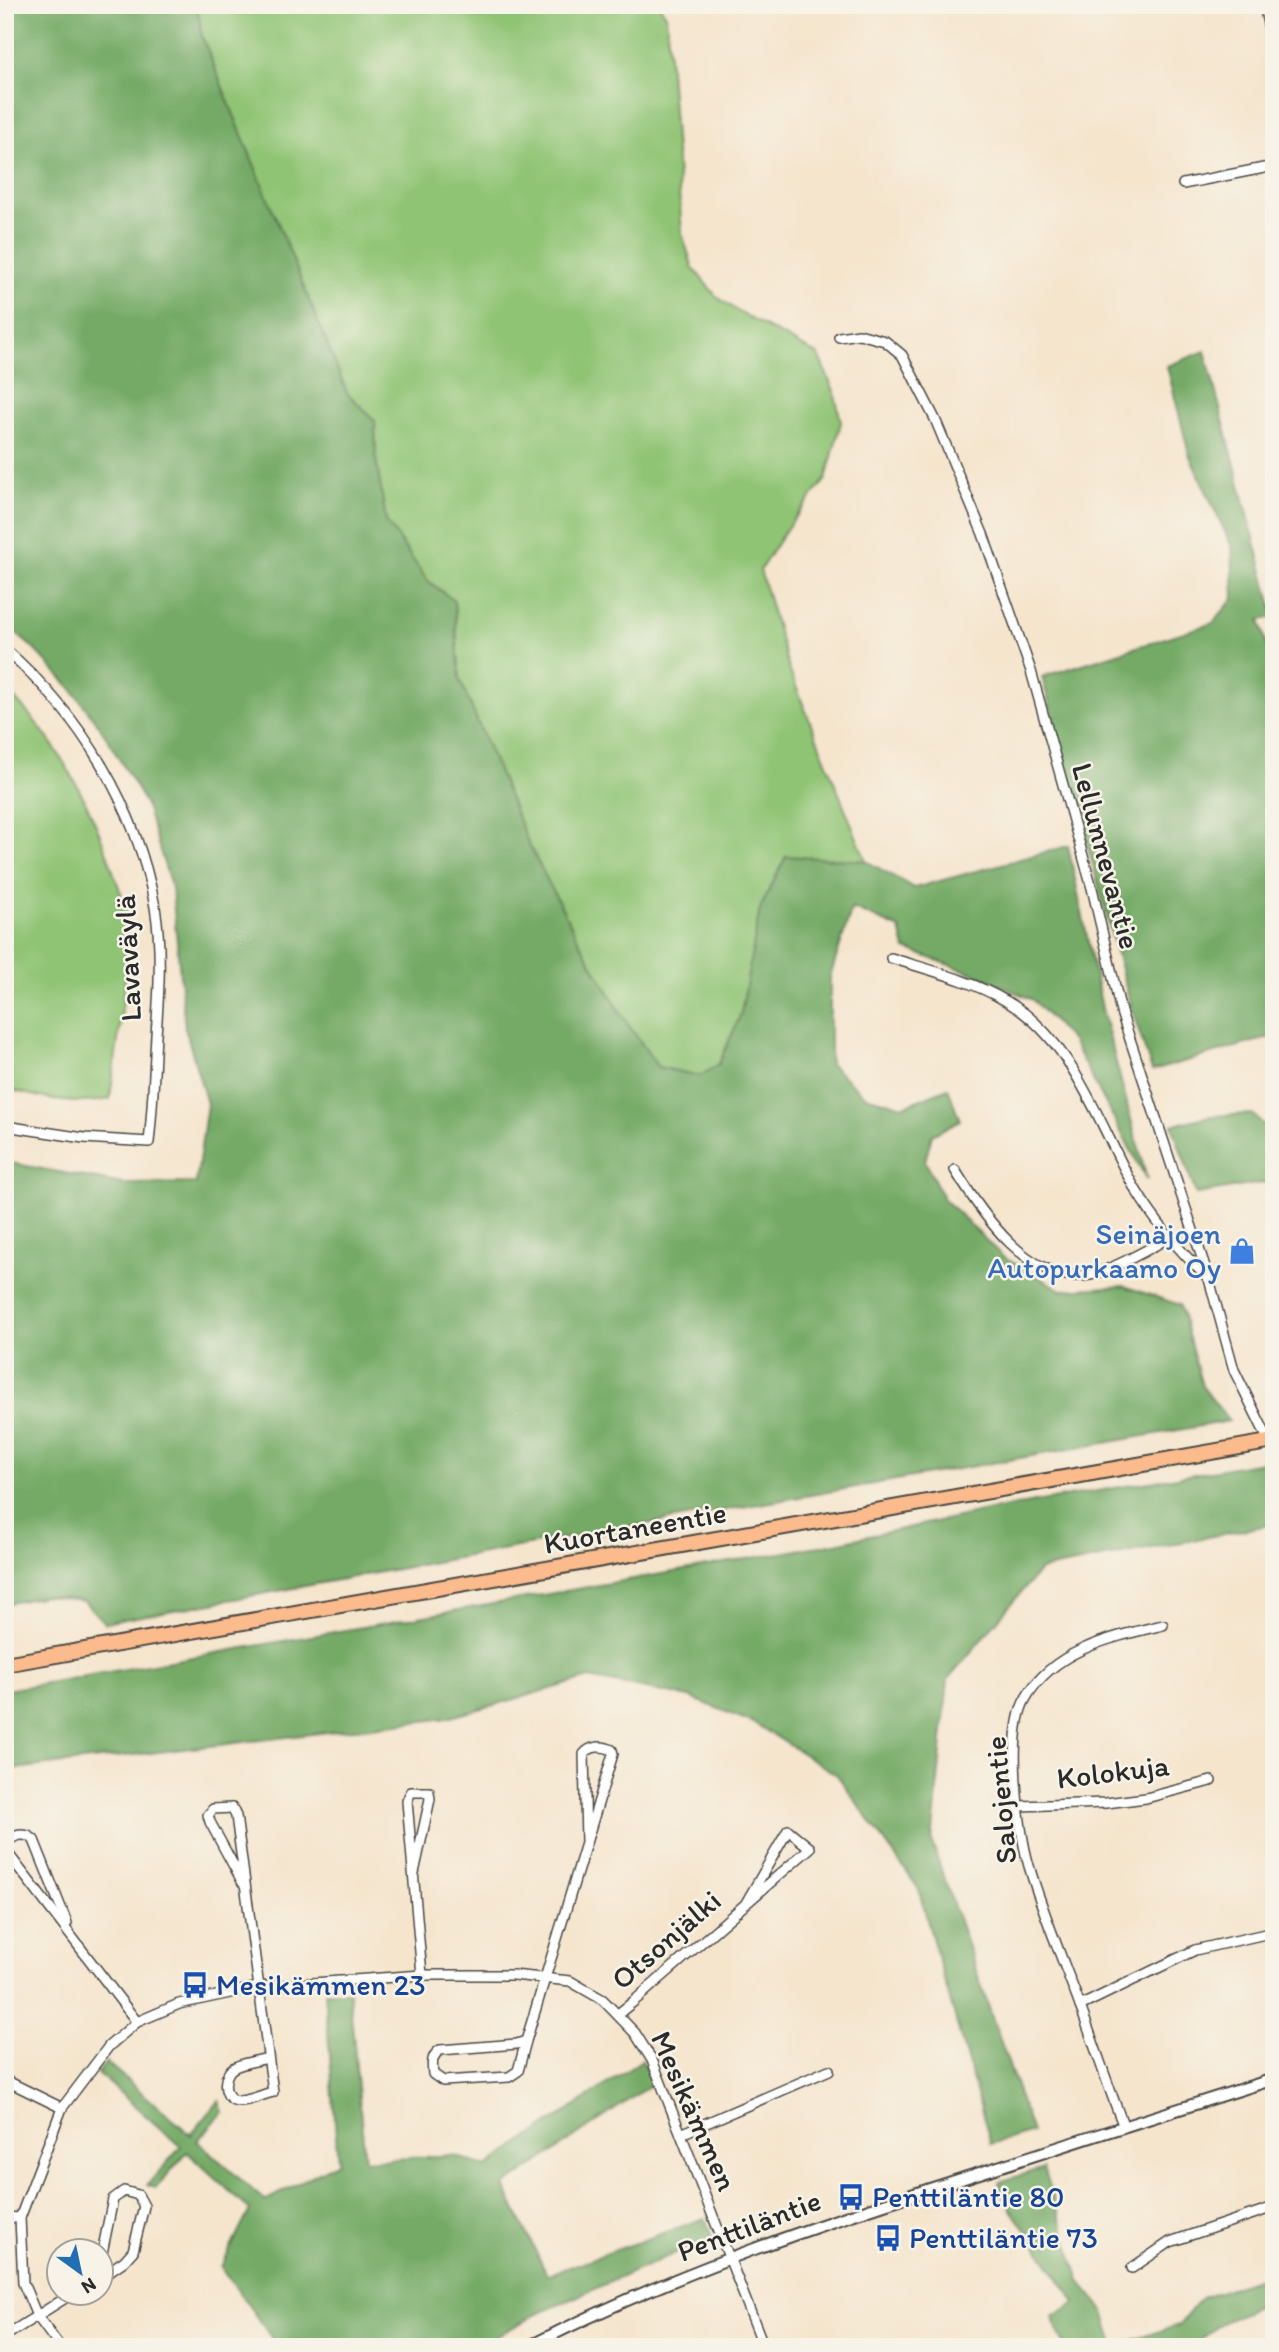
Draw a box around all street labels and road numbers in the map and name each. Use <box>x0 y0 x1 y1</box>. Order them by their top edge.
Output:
street label: Lellunnevantie <box>1064 759 1149 953</box>
street label: Lavaväylä <box>106 893 149 1022</box>
street label: Kuortaneentie <box>541 1493 729 1562</box>
street label: Salojentie <box>976 1735 1025 1866</box>
street label: Kolokuja <box>1055 1746 1172 1797</box>
street label: Otsonjälki <box>603 1882 728 1997</box>
street label: Mesikämmen <box>643 2025 746 2196</box>
street label: Penttiläntie <box>672 2181 826 2270</box>

